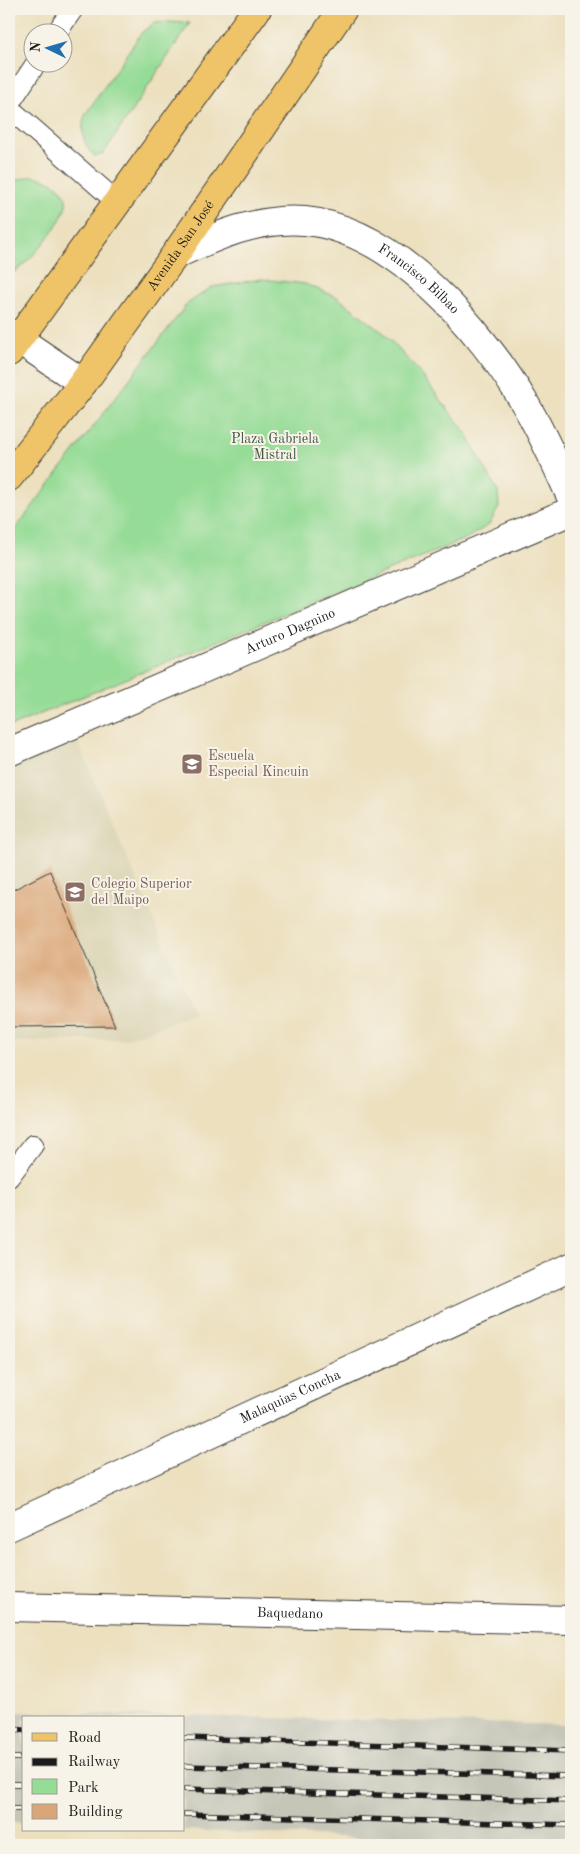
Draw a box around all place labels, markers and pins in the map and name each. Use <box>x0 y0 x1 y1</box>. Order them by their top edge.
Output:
place label: Escuela Especial Kincuin <box>208 749 309 779</box>
school or university icon: Escuela Especial Kincuin <box>180 752 204 776</box>
place label: Colegio Superior del Maipo <box>91 877 192 907</box>
school or university icon: Colegio Superior del Maipo <box>63 880 87 904</box>

